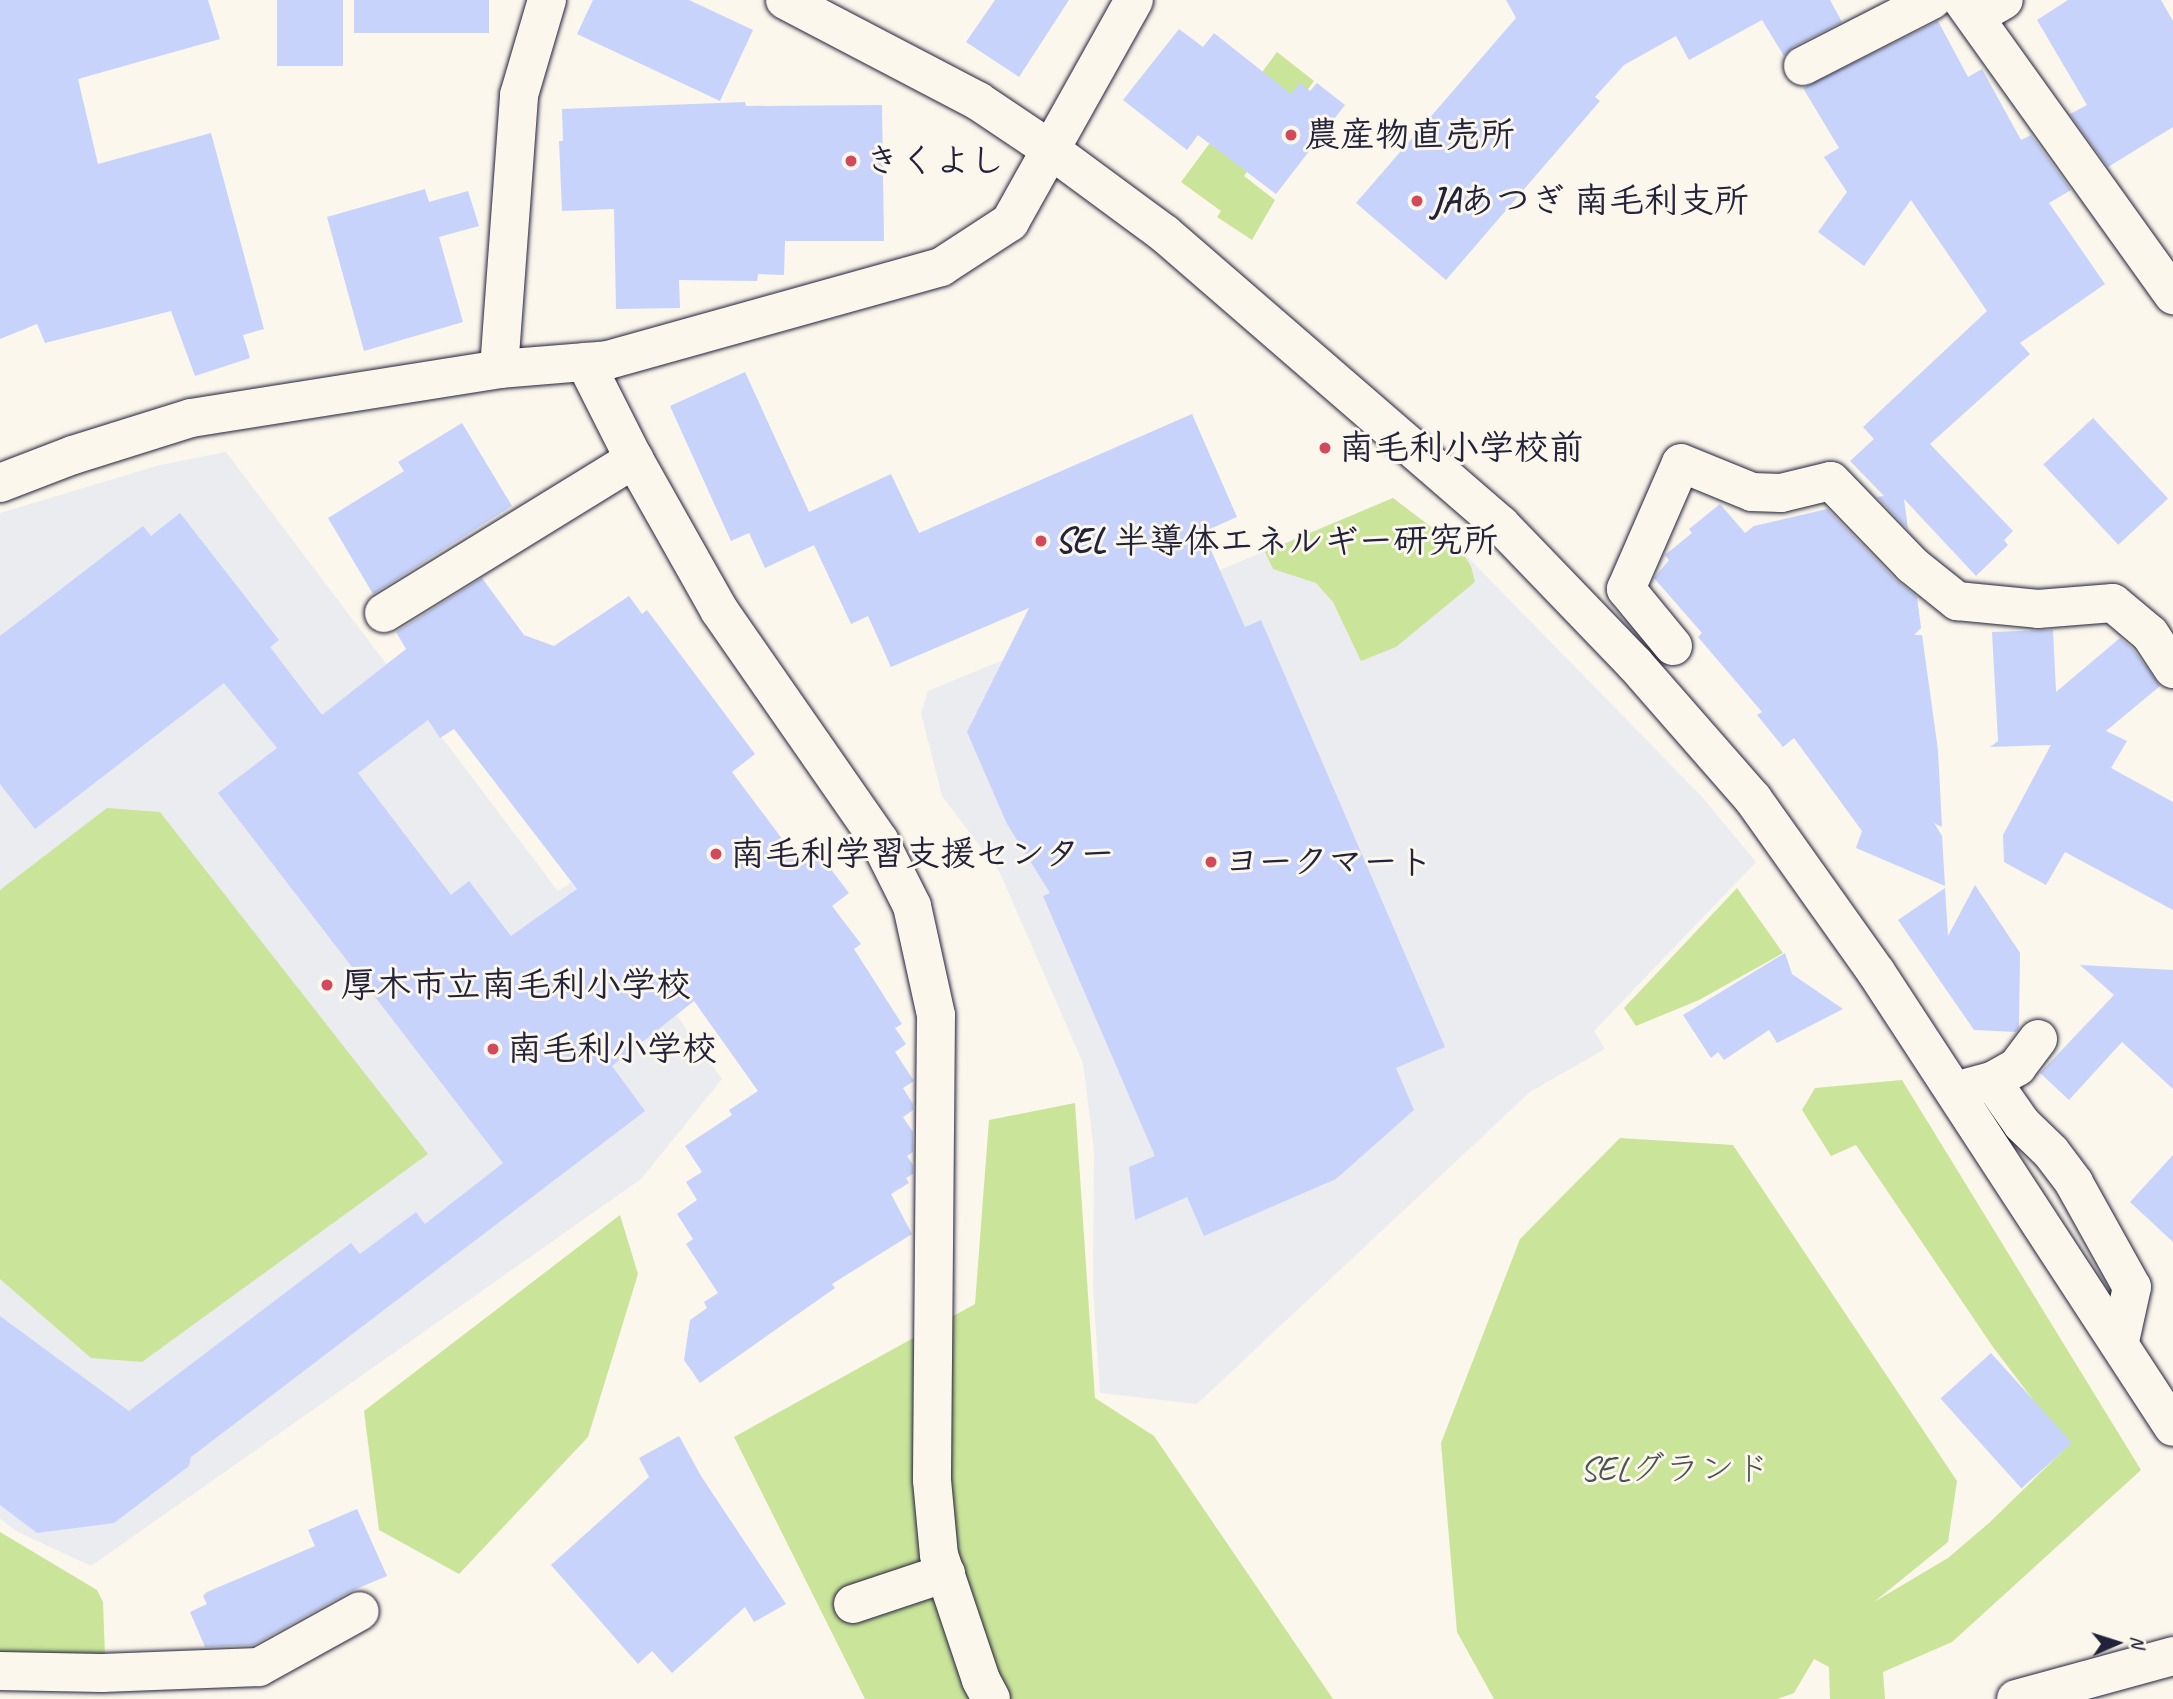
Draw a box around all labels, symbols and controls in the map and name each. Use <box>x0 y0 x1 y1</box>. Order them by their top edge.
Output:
place label: 農産物直売所 <box>1305 114 1515 156</box>
marker: 農産物直売所 <box>1283 127 1299 143</box>
place label: きくよし <box>865 140 1005 182</box>
marker: きくよし <box>843 153 859 169</box>
place label: JAあつぎ 南毛利支所 <box>1431 180 1748 222</box>
marker: JAあつぎ 南毛利支所 <box>1409 193 1425 209</box>
place label: 南毛利小学校前 <box>1339 427 1584 469</box>
marker: 南毛利小学校前 <box>1317 440 1333 456</box>
place label: SEL 半導体エネルギー研究所 <box>1055 520 1499 562</box>
marker: SEL 半導体エネルギー研究所 <box>1033 533 1049 549</box>
place label: 南毛利学習支援センター <box>730 833 1115 875</box>
place label: ヨークマート <box>1225 841 1433 883</box>
marker: 南毛利学習支援センター <box>708 846 724 862</box>
marker: ヨークマート <box>1203 854 1219 870</box>
place label: 厚木市立南毛利小学校 <box>341 964 691 1006</box>
marker: 厚木市立南毛利小学校 <box>319 977 335 993</box>
place label: 南毛利小学校 <box>507 1028 717 1070</box>
marker: 南毛利小学校 <box>485 1041 501 1057</box>
park label: SELグランド <box>1580 1448 1770 1490</box>
north arrow <box>2082 1608 2152 1678</box>
text: N <box>2126 1635 2150 1648</box>

